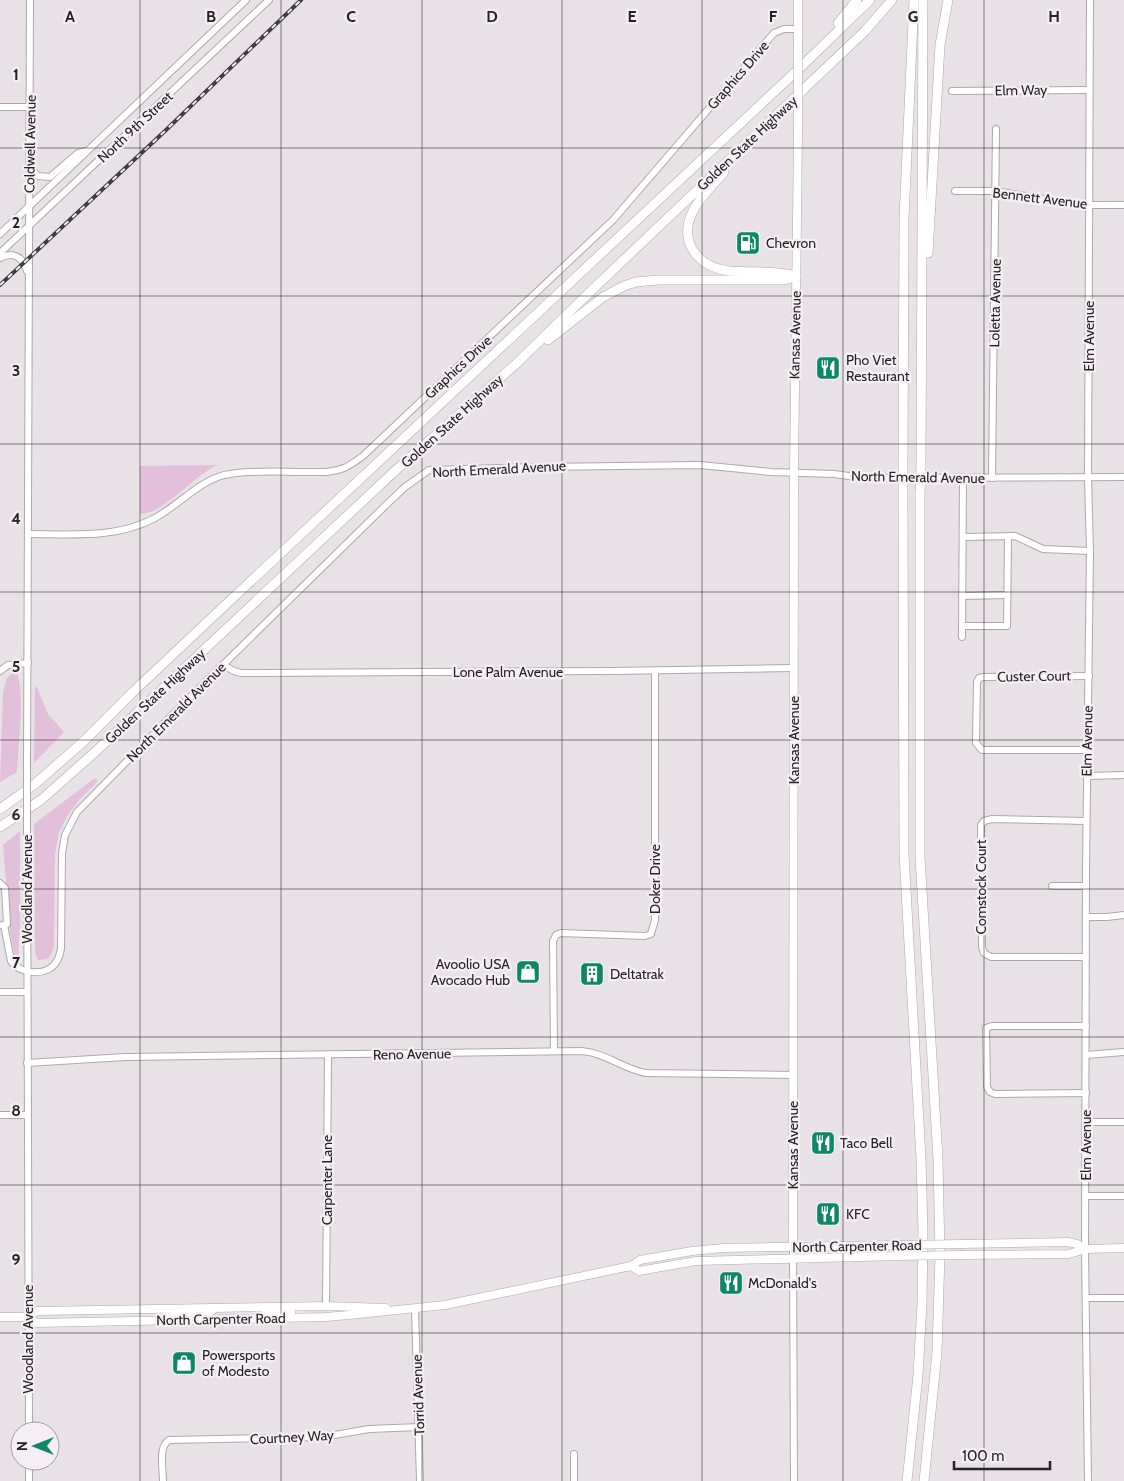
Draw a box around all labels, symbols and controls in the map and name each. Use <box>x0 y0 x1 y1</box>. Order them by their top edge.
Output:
text: A <box>65 7 75 26</box>
text: B <box>206 7 216 26</box>
text: C <box>346 7 356 26</box>
text: D <box>486 7 498 26</box>
text: E <box>627 7 637 26</box>
text: F <box>769 7 778 26</box>
text: G <box>908 7 918 26</box>
text: H <box>1048 7 1060 26</box>
street label: Graphics Drive <box>703 37 773 113</box>
text: 1 <box>13 65 19 84</box>
street label: Elm Way <box>995 81 1047 99</box>
street label: North 9th Street <box>94 87 177 167</box>
street label: Golden State Highway <box>693 92 801 194</box>
street label: Coldwell Avenue <box>20 95 40 193</box>
street label: Bennett Avenue <box>992 183 1088 213</box>
text: 2 <box>12 213 20 232</box>
fuel station icon: Chevron <box>735 230 761 256</box>
place label: Chevron <box>766 234 816 252</box>
street label: Loletta Avenue <box>985 259 1005 347</box>
street label: Kansas Avenue <box>785 291 805 379</box>
street label: Elm Avenue <box>1080 301 1098 371</box>
street label: Graphics Drive <box>421 331 495 403</box>
place label: Pho Viet Restaurant <box>846 351 910 385</box>
restaurant icon: Pho Viet Restaurant <box>815 355 841 381</box>
text: 3 <box>12 361 20 380</box>
street label: Golden State Highway <box>397 370 507 472</box>
street label: North Emerald Avenue <box>432 457 566 481</box>
street label: North Emerald Avenue <box>851 467 985 487</box>
text: 4 <box>11 509 21 528</box>
street label: Golden State Highway <box>101 645 209 747</box>
text: 5 <box>12 657 20 676</box>
street label: North Emerald Avenue <box>122 658 230 766</box>
street label: Lone Palm Avenue <box>453 663 563 681</box>
street label: Custer Court <box>997 666 1071 686</box>
street label: Kansas Avenue <box>785 696 803 784</box>
street label: Elm Avenue <box>1077 705 1097 777</box>
text: 6 <box>12 805 21 824</box>
street label: Woodland Avenue <box>18 834 36 944</box>
street label: Comstock Court <box>972 839 990 934</box>
street label: Doker Drive <box>646 844 664 914</box>
text: 7 <box>12 953 21 972</box>
place label: Avoolio USA Avocado Hub <box>431 955 510 989</box>
shop icon: Avoolio USA Avocado Hub <box>515 959 541 985</box>
building icon: Deltatrak <box>579 961 605 987</box>
place label: Deltatrak <box>610 965 665 983</box>
street label: Reno Avenue <box>373 1044 451 1064</box>
text: 8 <box>11 1101 21 1120</box>
street label: Kansas Avenue <box>784 1101 802 1189</box>
street label: Elm Avenue <box>1077 1110 1095 1180</box>
restaurant icon: Taco Bell <box>810 1130 836 1156</box>
place label: Taco Bell <box>840 1134 893 1152</box>
street label: Carpenter Lane <box>318 1135 336 1225</box>
restaurant icon: KFC <box>815 1201 841 1227</box>
place label: KFC <box>846 1205 870 1223</box>
street label: North Carpenter Road <box>792 1236 922 1256</box>
text: 9 <box>12 1250 21 1269</box>
restaurant icon: McDonald's <box>718 1270 744 1296</box>
place label: McDonald's <box>748 1274 817 1292</box>
street label: Woodland Avenue <box>19 1284 37 1394</box>
street label: North Carpenter Road <box>156 1309 286 1329</box>
place label: Powersports of Modesto <box>202 1346 276 1380</box>
shop icon: Powersports of Modesto <box>171 1350 197 1376</box>
street label: Torrid Avenue <box>408 1354 428 1436</box>
north arrow <box>10 1421 60 1471</box>
street label: Courtney Way <box>250 1426 334 1448</box>
scale bar <box>954 1438 1050 1470</box>
text: N <box>13 1441 31 1451</box>
text: 100 m <box>962 1447 1004 1465</box>

